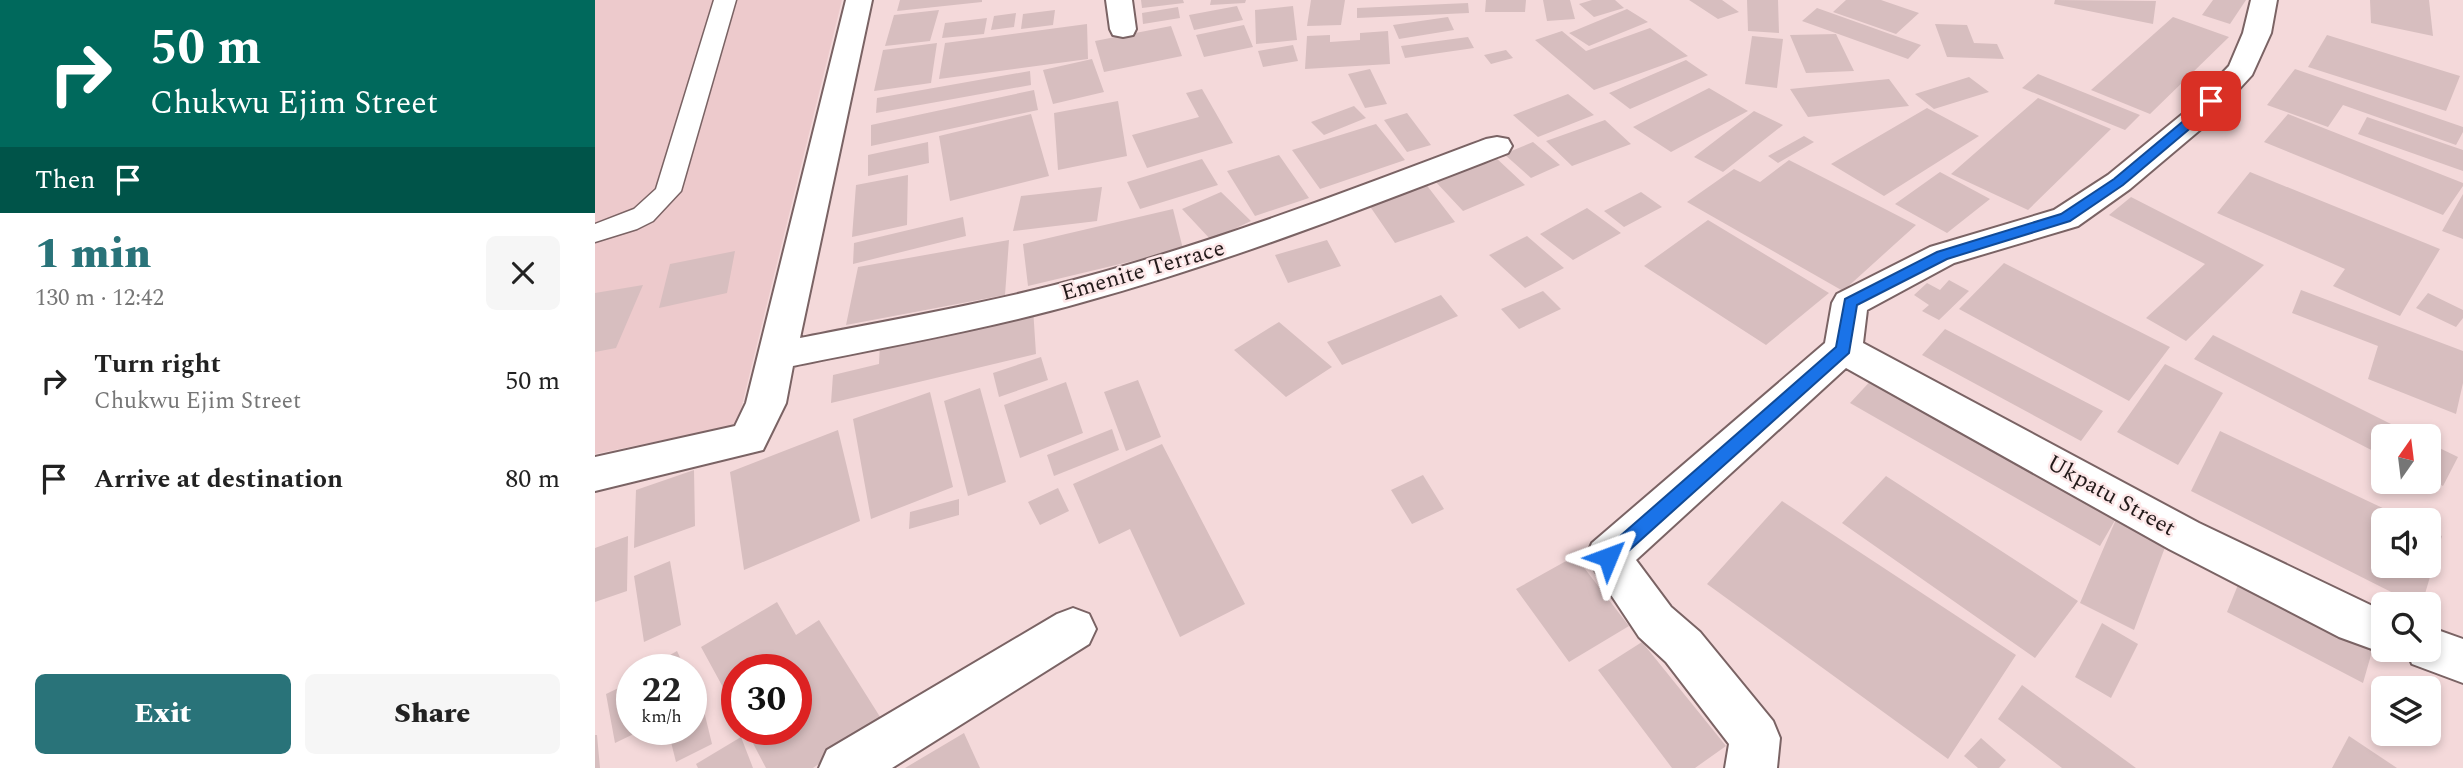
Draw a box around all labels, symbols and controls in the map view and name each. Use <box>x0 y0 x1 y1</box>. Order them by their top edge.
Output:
text: 50 m <box>150 11 261 86</box>
icon: right <box>35 28 126 119</box>
pin <box>2181 71 2241 131</box>
text: Chukwu Ejim Street <box>150 79 438 128</box>
icon: arrive <box>2192 82 2230 120</box>
text: Then <box>35 160 95 200</box>
icon: arrive <box>109 161 147 199</box>
text: 1 min <box>35 223 151 286</box>
street label: Emenite Terrace <box>1057 231 1229 311</box>
button: close <box>486 236 560 310</box>
text: 130 m · 12:42 <box>35 281 164 316</box>
text: Turn right <box>94 344 221 384</box>
text: 50 m <box>505 361 560 401</box>
icon: right <box>35 362 73 400</box>
text: Chukwu Ejim Street <box>94 384 301 419</box>
north arrow <box>2371 424 2441 494</box>
map controls <box>2371 424 2441 746</box>
street label: Ukpatu Street <box>2040 446 2182 546</box>
text: Arrive at destination <box>94 459 343 499</box>
text: 80 m <box>505 459 560 499</box>
icon: arrive <box>35 460 73 498</box>
button: sound <box>2371 508 2441 578</box>
position arrow <box>1571 520 1645 594</box>
button: search <box>2371 592 2441 662</box>
speed limit sign: 30 <box>721 654 812 745</box>
text: 22 <box>642 664 681 717</box>
button: Exit <box>35 674 291 754</box>
button: Share <box>305 674 560 754</box>
button: layers <box>2371 676 2441 746</box>
text: km/h <box>641 703 682 730</box>

